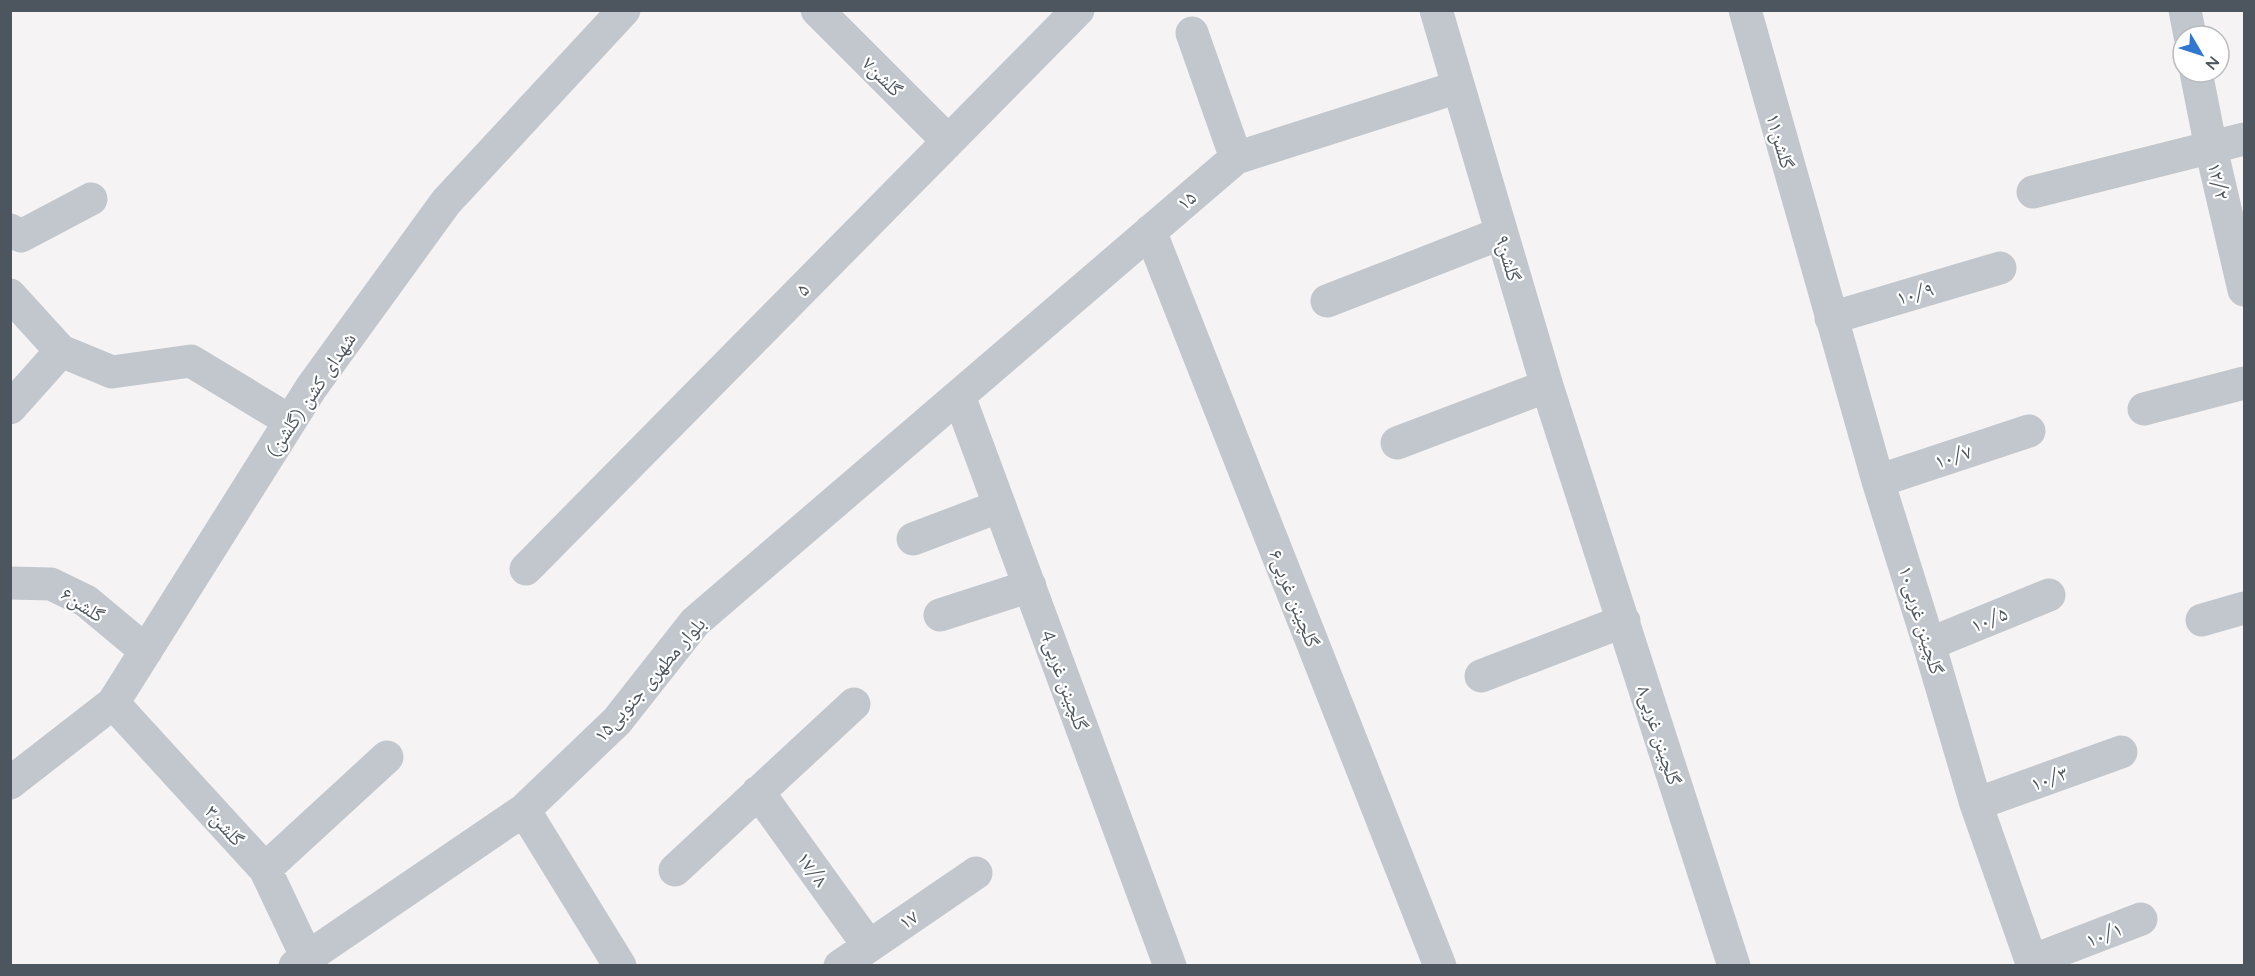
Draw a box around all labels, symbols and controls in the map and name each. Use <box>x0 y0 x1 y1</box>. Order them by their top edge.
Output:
north arrow <box>2171 24 2231 84</box>
street label: گلشن۷ <box>857 50 909 102</box>
text: N <box>2201 53 2224 74</box>
street label: گلشن۱۱ <box>1761 111 1801 172</box>
street label: ۱۲/۲ <box>2203 160 2235 202</box>
street label: ۱۵ <box>1171 185 1201 215</box>
street label: گلشن۹ <box>1490 232 1528 284</box>
street label: ۱۰/۹ <box>1894 276 1936 310</box>
street label: ۵ <box>790 277 814 301</box>
street label: شهدای کشن (گلشن) <box>259 327 361 461</box>
street label: ۱۰/۷ <box>1931 438 1975 474</box>
street label: گلچینن غربی۶ <box>1264 546 1326 651</box>
street label: گلچینن غربی۱۰ <box>1894 563 1950 677</box>
street label: گلشن۶ <box>56 581 110 627</box>
street label: ۱۰/۵ <box>1967 600 2011 638</box>
street label: بلوار مطهری جنوبی۱۵ <box>588 611 710 747</box>
street label: 4گلچینن غربی <box>1035 627 1095 734</box>
street label: گلچینن غربی۸ <box>1632 682 1688 788</box>
street label: ۱۰/۳ <box>2027 760 2071 796</box>
street label: گلشن۳ <box>200 799 250 851</box>
street label: ۱۷/۸ <box>792 847 834 891</box>
street label: ۱۷ <box>894 904 922 934</box>
street label: ۱۰/۱ <box>2082 916 2126 952</box>

